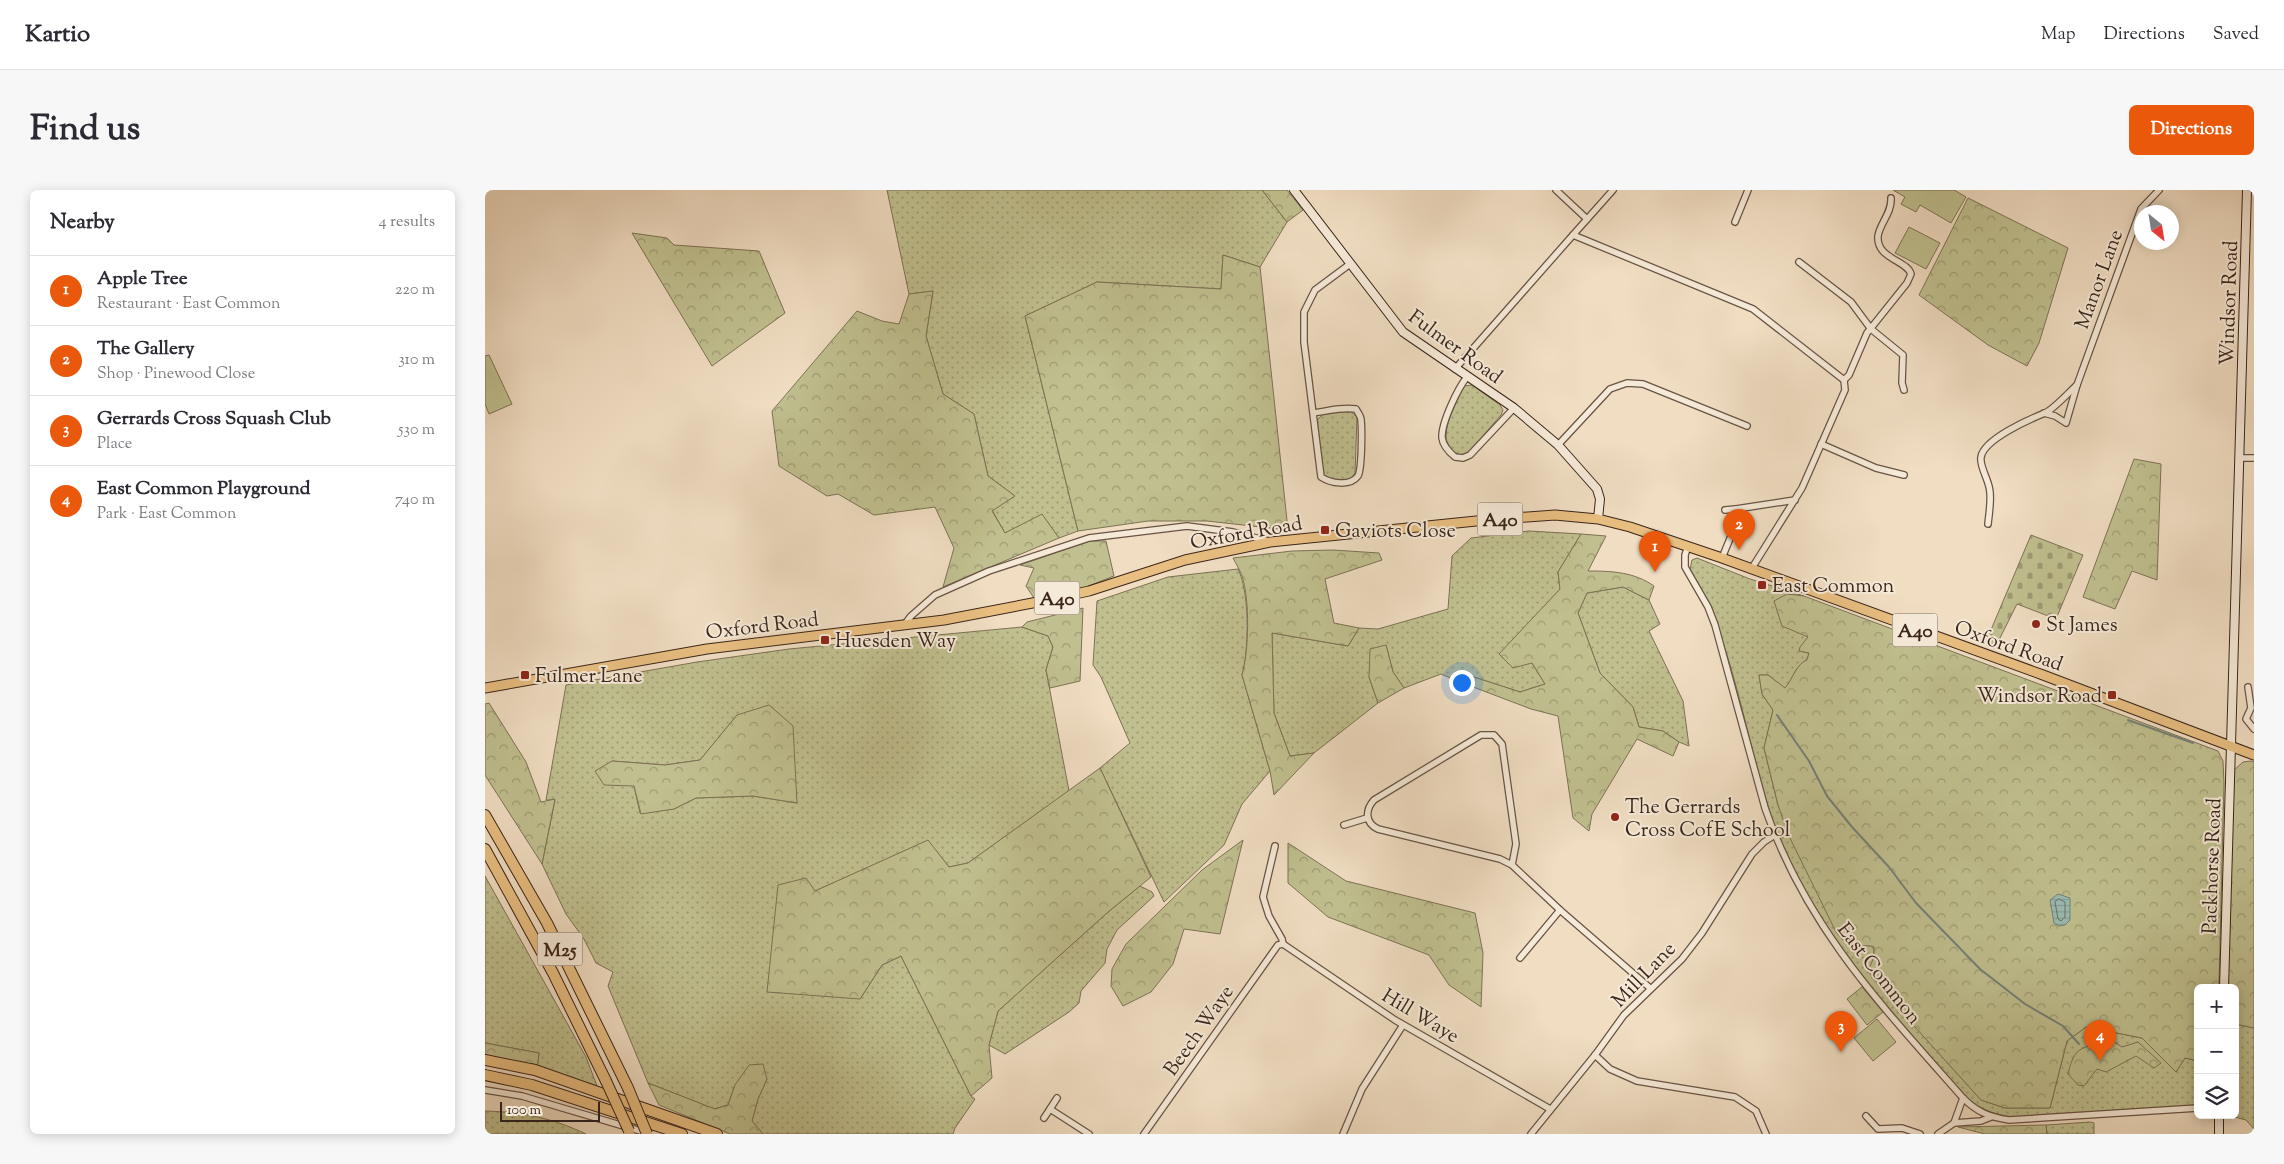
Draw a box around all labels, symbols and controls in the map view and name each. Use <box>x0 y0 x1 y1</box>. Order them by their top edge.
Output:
text: Kartio <box>25 18 90 52</box>
text: Map <box>2041 22 2076 48</box>
text: Directions <box>2104 22 2185 48</box>
text: Saved <box>2213 22 2259 48</box>
text: Find us <box>30 105 140 156</box>
button: Directions <box>2129 105 2254 155</box>
north arrow <box>2134 205 2179 250</box>
text: Nearby <box>50 208 115 238</box>
text: 4 results <box>379 211 435 234</box>
street label: Manor Lane <box>2069 226 2132 334</box>
street label: Windsor Road <box>2214 240 2247 366</box>
text: Apple Tree <box>97 266 188 293</box>
text: 1 <box>63 279 69 302</box>
text: 220 m <box>395 279 435 302</box>
text: Restaurant · East Common <box>97 293 281 316</box>
street label: Fulmer Road <box>1401 304 1508 392</box>
text: The Gallery <box>97 336 194 363</box>
text: 2 <box>62 349 70 372</box>
text: 310 m <box>398 349 435 372</box>
text: Shop · Pinewood Close <box>97 363 255 386</box>
text: Gerrards Cross Squash Club <box>97 406 331 433</box>
text: 3 <box>63 419 69 442</box>
text: 530 m <box>398 419 435 442</box>
text: Place <box>97 433 132 456</box>
text: East Common Playground <box>97 476 310 503</box>
text: 4 <box>62 489 70 512</box>
text: 740 m <box>395 489 435 512</box>
road number: A40 <box>1477 502 1523 536</box>
text: Park · East Common <box>97 503 236 526</box>
pin: 2 <box>1723 509 1755 550</box>
street label: Oxford Road <box>1188 510 1305 559</box>
place label: Gaviots Close <box>1335 518 1456 547</box>
marker: Gaviots Close <box>1319 524 1331 536</box>
pin: 1 <box>1639 531 1671 572</box>
place label: East Common <box>1772 573 1895 602</box>
marker: East Common <box>1756 579 1768 591</box>
road number: A40 <box>1035 582 1079 614</box>
street label: Oxford Road <box>704 606 820 649</box>
place label: St James <box>2046 612 2118 641</box>
road number: A40 <box>1893 614 1937 646</box>
street label: Oxford Road <box>1950 614 2066 680</box>
marker: St James <box>2030 618 2042 630</box>
place label: Huesden Way <box>835 628 956 657</box>
marker: Huesden Way <box>819 634 831 646</box>
place label: Fulmer Lane <box>535 663 643 692</box>
marker: Fulmer Lane <box>519 669 531 681</box>
your location <box>1449 670 1475 696</box>
place label: Windsor Road <box>1977 683 2102 712</box>
marker: Windsor Road <box>2106 689 2118 701</box>
place label: The Gerrards Cross CofE School <box>1625 794 1791 846</box>
street label: Packhorse Road <box>2197 798 2230 935</box>
marker: The Gerrards Cross CofE School <box>1609 811 1621 823</box>
street label: East Common <box>1829 917 1927 1032</box>
road number: M25 <box>537 932 583 966</box>
street label: Mill Lane <box>1606 936 1684 1015</box>
street label: Beech Waye <box>1158 980 1242 1083</box>
street label: Hill Waye <box>1375 983 1464 1052</box>
map controls <box>2194 984 2239 1119</box>
button: + <box>2194 984 2239 1029</box>
pin: 3 <box>1825 1011 1857 1052</box>
pin: 4 <box>2084 1020 2116 1061</box>
button: − <box>2194 1029 2239 1074</box>
button: layers <box>2194 1074 2239 1119</box>
scale bar <box>500 1099 600 1122</box>
text: 100 m <box>507 1101 541 1121</box>

